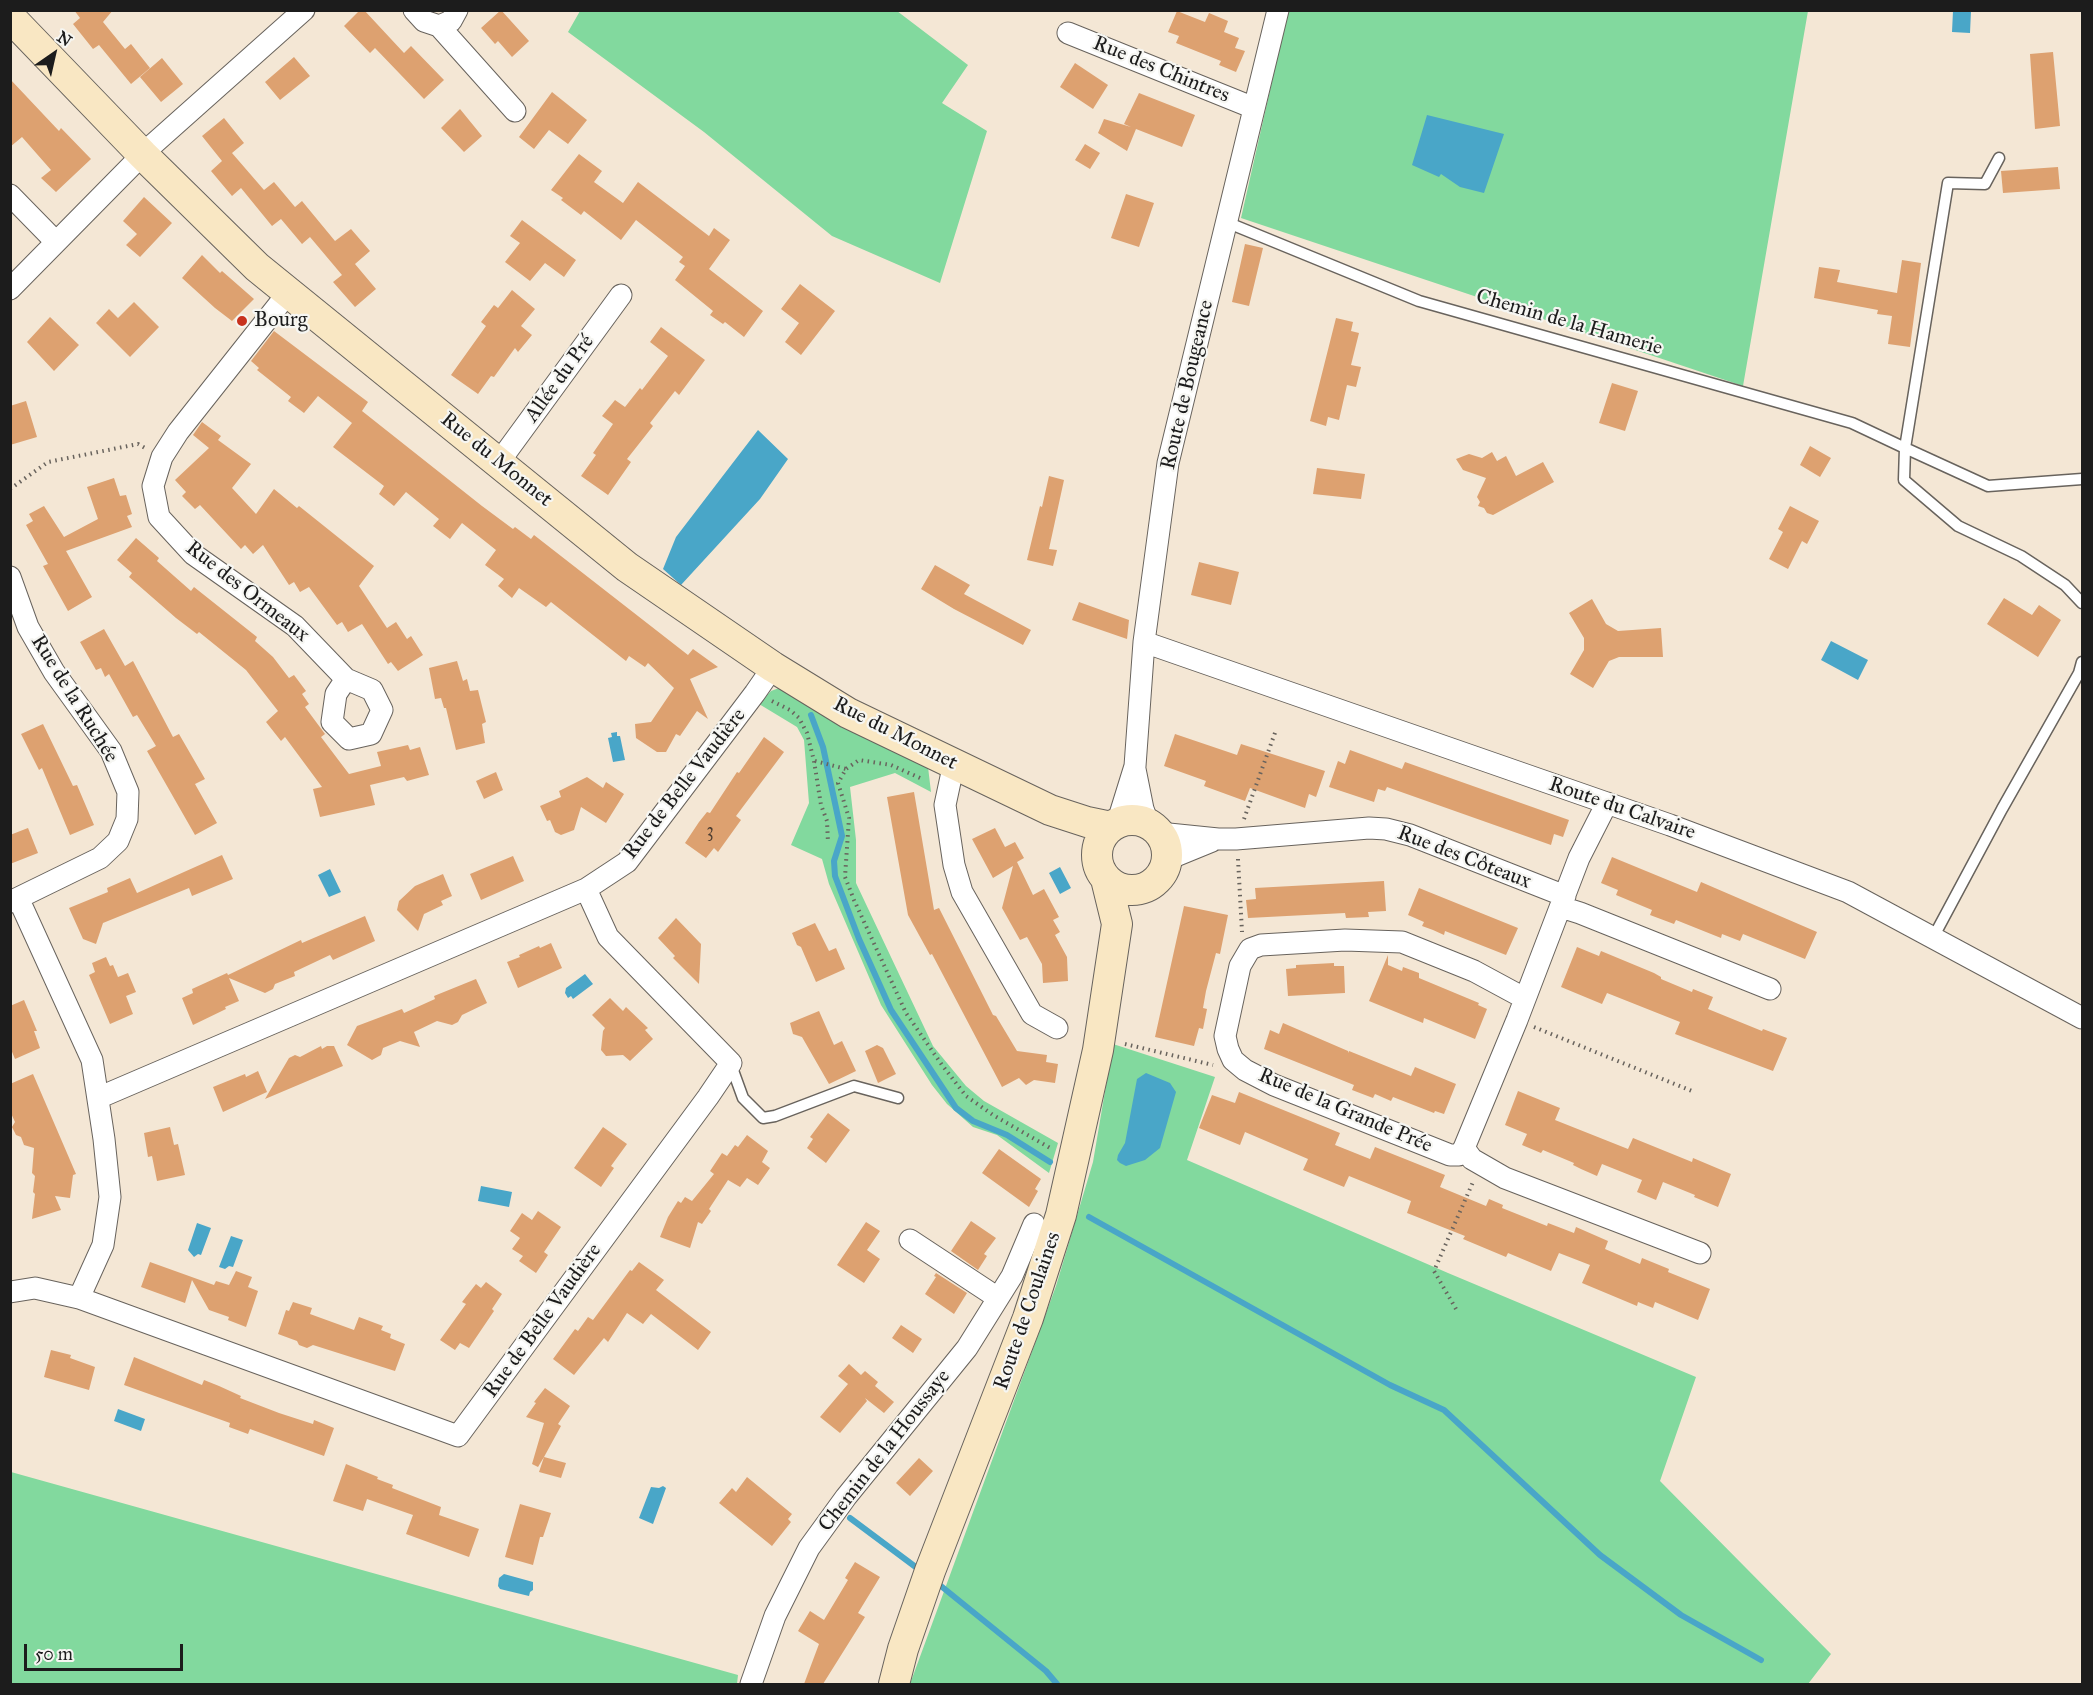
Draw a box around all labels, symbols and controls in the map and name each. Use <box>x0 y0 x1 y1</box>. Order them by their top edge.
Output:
north arrow <box>24 24 84 84</box>
text: N <box>53 27 75 50</box>
street label: Rue des Chintres <box>1089 31 1233 109</box>
street label: Chemin de la Hamerie <box>1473 284 1665 362</box>
street label: Route de Bougeance <box>1156 298 1220 472</box>
place label: Bourg <box>254 308 307 334</box>
marker: Bourg <box>235 314 249 328</box>
street label: Allée du Pré <box>520 330 600 428</box>
street label: Rue du Monnet <box>435 407 557 513</box>
street label: Rue des Ormeaux <box>180 536 314 648</box>
street label: Rue de la Ruchée <box>25 631 123 767</box>
street label: Rue du Monnet <box>829 692 961 776</box>
street label: Rue de Belle Vaudière <box>618 704 752 864</box>
street label: Route du Calvaire <box>1545 772 1699 846</box>
house number: 3 <box>706 821 714 843</box>
street label: Rue des Côteaux <box>1394 821 1534 895</box>
street label: Rue de la Grande Prée <box>1254 1063 1436 1159</box>
street label: Route de Coulaines <box>989 1229 1067 1393</box>
street label: Rue de Belle Vaudière <box>479 1239 607 1403</box>
street label: Chemin de la Houssaye <box>814 1365 956 1537</box>
scale bar <box>27 1632 186 1670</box>
text: 50 m <box>35 1643 73 1665</box>

